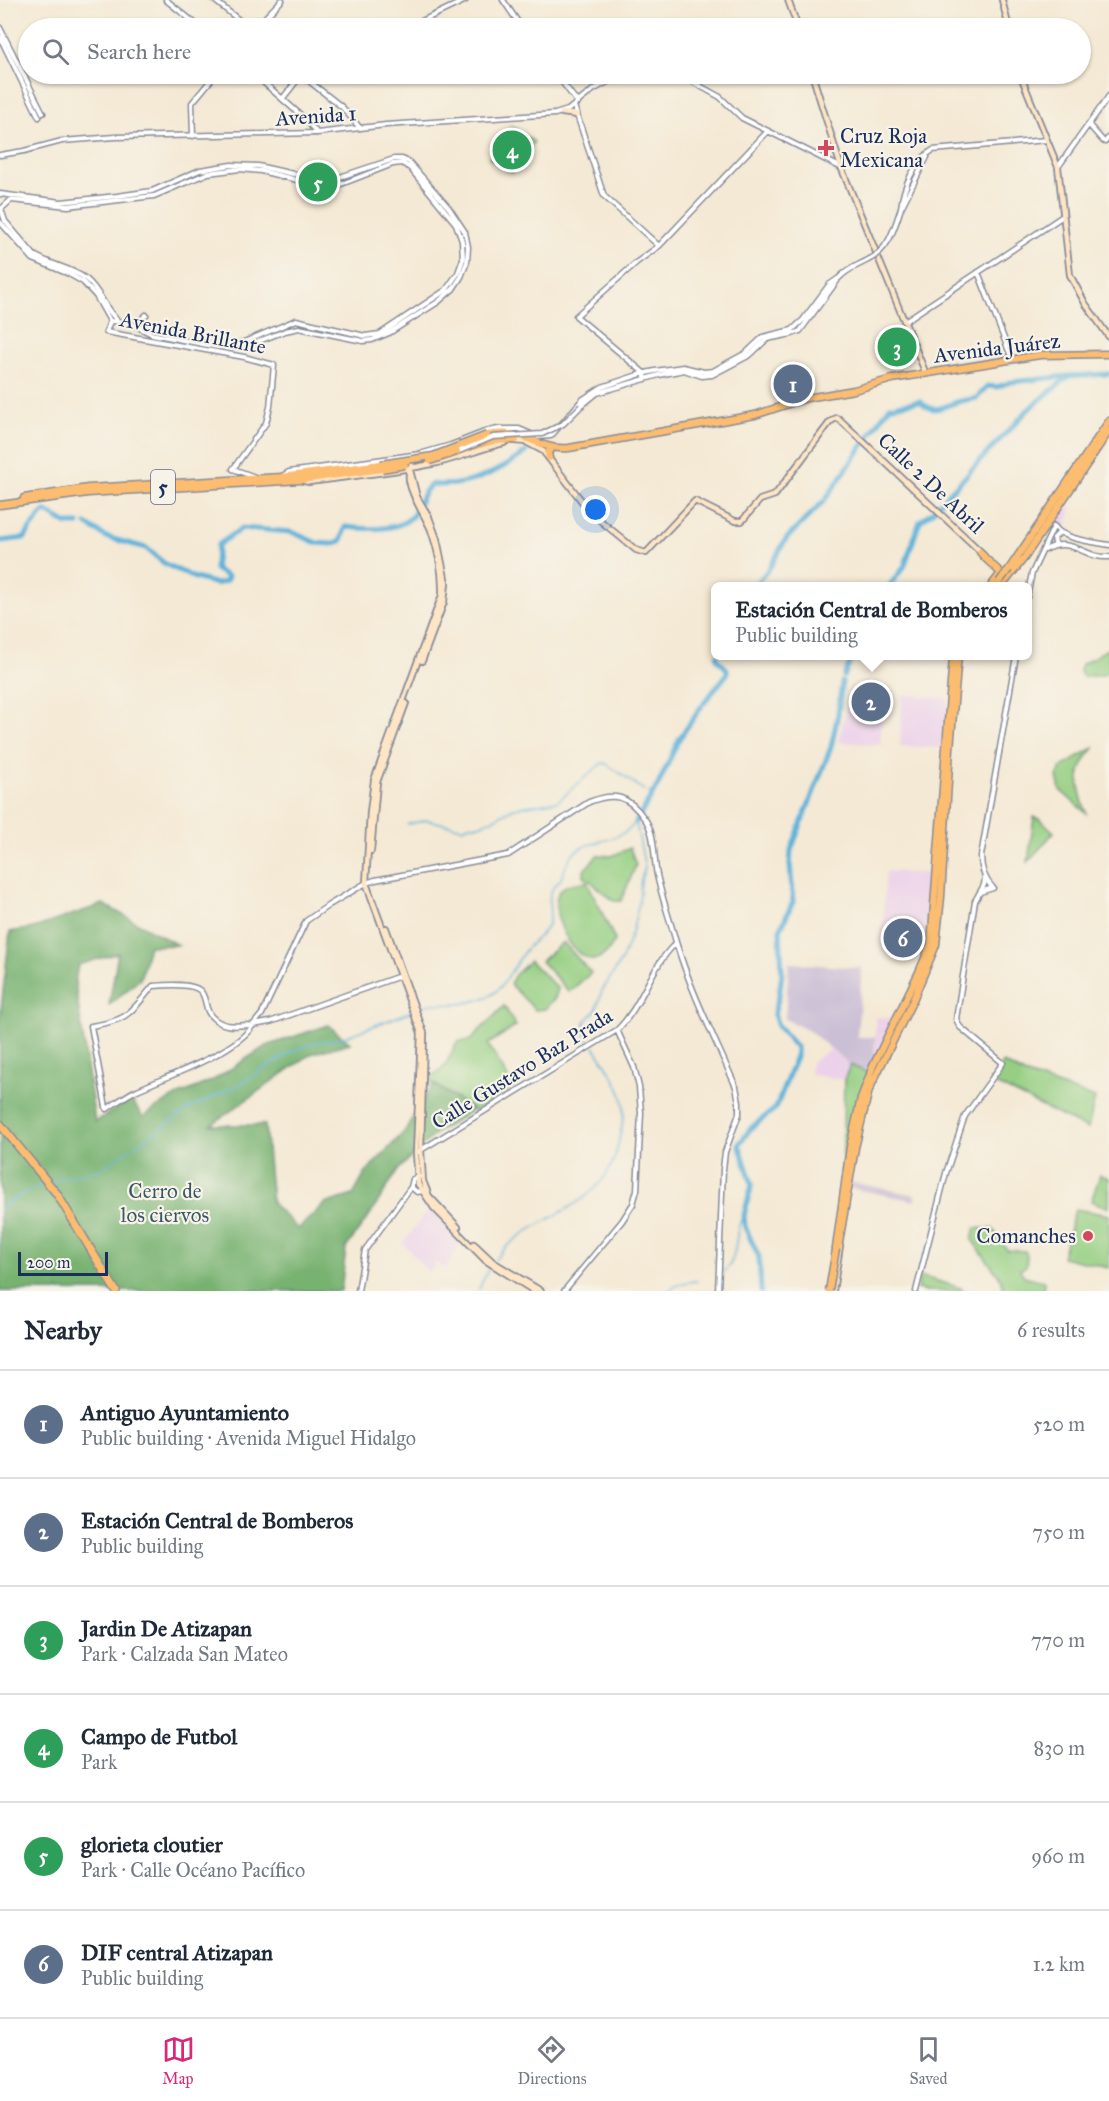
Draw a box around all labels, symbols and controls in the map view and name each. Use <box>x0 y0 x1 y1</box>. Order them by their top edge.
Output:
search box <box>18 18 1091 84</box>
icon: search <box>39 35 72 68</box>
text: Search here <box>87 38 191 65</box>
street label: Avenida 1 <box>274 100 357 132</box>
place label: Cruz Roja Mexicana <box>840 123 927 173</box>
pin: 4 <box>492 128 532 172</box>
marker: Cruz Roja Mexicana <box>817 139 835 157</box>
pin: 5 <box>298 160 338 204</box>
street label: Avenida Brillante <box>117 306 268 360</box>
pin: 3 <box>878 324 916 370</box>
street label: Avenida Juárez <box>931 327 1062 369</box>
pin: 1 <box>774 362 812 406</box>
street label: Calle 2 De Abril <box>872 427 990 539</box>
road number: 5 <box>151 470 175 504</box>
your location <box>581 495 610 524</box>
popup <box>711 582 1032 660</box>
text: Estación Central de Bomberos <box>735 596 1008 623</box>
text: Public building <box>735 623 857 647</box>
pin: 2 <box>852 680 890 724</box>
pin: 6 <box>884 916 922 960</box>
street label: Calle Gustavo Baz Prada <box>427 1003 617 1135</box>
park label: Cerro de los ciervos <box>121 1178 209 1228</box>
place label: Comanches <box>976 1223 1076 1249</box>
marker: Comanches <box>1081 1229 1095 1243</box>
scale bar <box>18 1249 108 1276</box>
text: 200 m <box>27 1253 70 1272</box>
text: Nearby <box>24 1314 102 1346</box>
text: 6 results <box>1017 1318 1085 1342</box>
text: Antiguo Ayuntamiento <box>81 1399 289 1426</box>
text: 1 <box>40 1412 47 1436</box>
text: 520 m <box>1033 1412 1085 1436</box>
text: Public building · Avenida Miguel Hidalgo <box>81 1426 416 1450</box>
text: Estación Central de Bomberos <box>81 1507 353 1534</box>
text: 2 <box>39 1520 48 1544</box>
text: 750 m <box>1032 1520 1085 1544</box>
text: Public building <box>81 1534 203 1558</box>
text: Jardin De Atizapan <box>81 1615 252 1642</box>
text: 3 <box>40 1628 48 1652</box>
text: 770 m <box>1031 1628 1085 1652</box>
text: Park · Calzada San Mateo <box>81 1642 288 1666</box>
text: Campo de Futbol <box>81 1723 237 1750</box>
text: 4 <box>38 1736 49 1760</box>
text: 830 m <box>1034 1736 1085 1760</box>
text: Park <box>81 1750 117 1774</box>
text: glorieta cloutier <box>81 1831 223 1858</box>
text: 5 <box>39 1844 48 1868</box>
text: 960 m <box>1031 1844 1085 1868</box>
text: Park · Calle Océano Pacífico <box>81 1858 305 1882</box>
text: DIF central Atizapan <box>81 1939 273 1966</box>
text: 6 <box>38 1952 49 1976</box>
text: 1.2 km <box>1033 1952 1085 1976</box>
text: Public building <box>81 1966 203 1990</box>
tab: Map <box>162 2033 195 2088</box>
tab: Directions <box>518 2033 586 2088</box>
tab: Saved <box>909 2033 947 2088</box>

